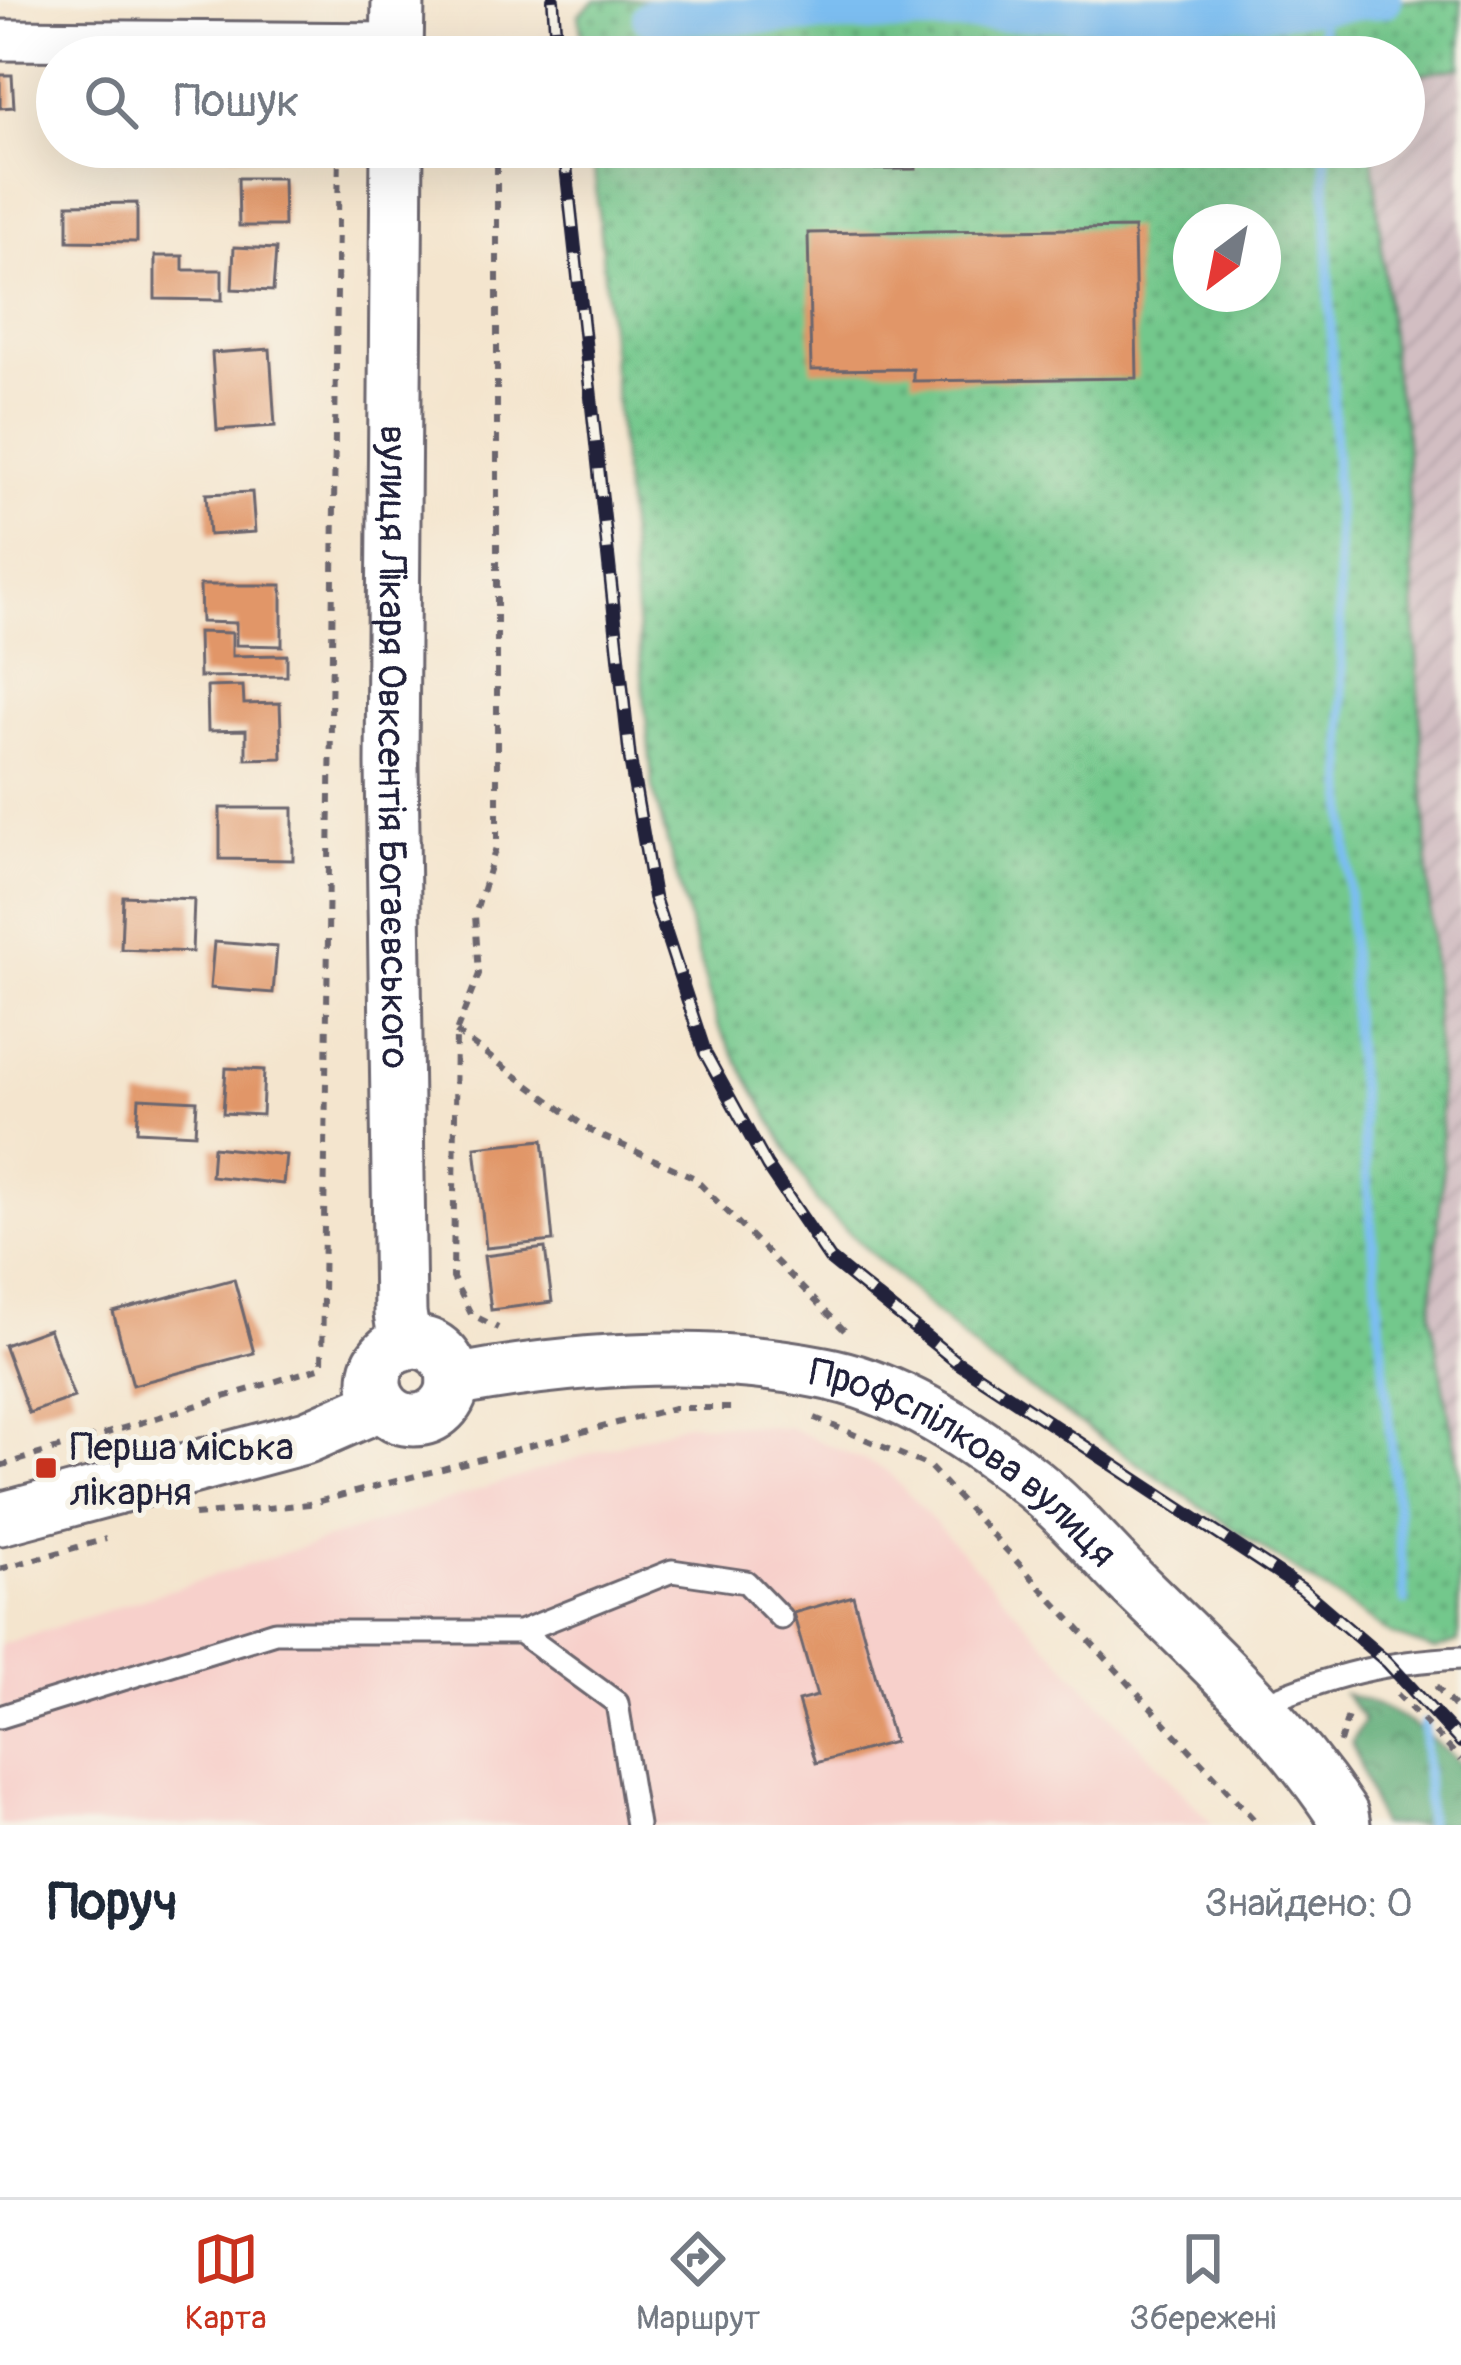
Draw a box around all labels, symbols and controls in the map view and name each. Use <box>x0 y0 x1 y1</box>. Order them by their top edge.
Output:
search box <box>36 36 1425 168</box>
icon: search <box>78 69 144 135</box>
text: Пошук <box>174 74 299 130</box>
north arrow <box>1173 204 1281 312</box>
street label: вулиця Лікаря Овксентія Богаєвського <box>366 425 419 1069</box>
street label: Профспілкова вулиця <box>806 1348 1127 1578</box>
place label: Перша міська лікарня <box>70 1423 294 1517</box>
marker: Перша міська лікарня <box>33 1455 59 1481</box>
text: Поруч <box>48 1871 178 1935</box>
text: Знайдено: 0 <box>1205 1879 1413 1928</box>
tab: Карта <box>185 2226 267 2339</box>
tab: Маршрут <box>636 2226 760 2339</box>
tab: Збережені <box>1130 2226 1276 2339</box>

